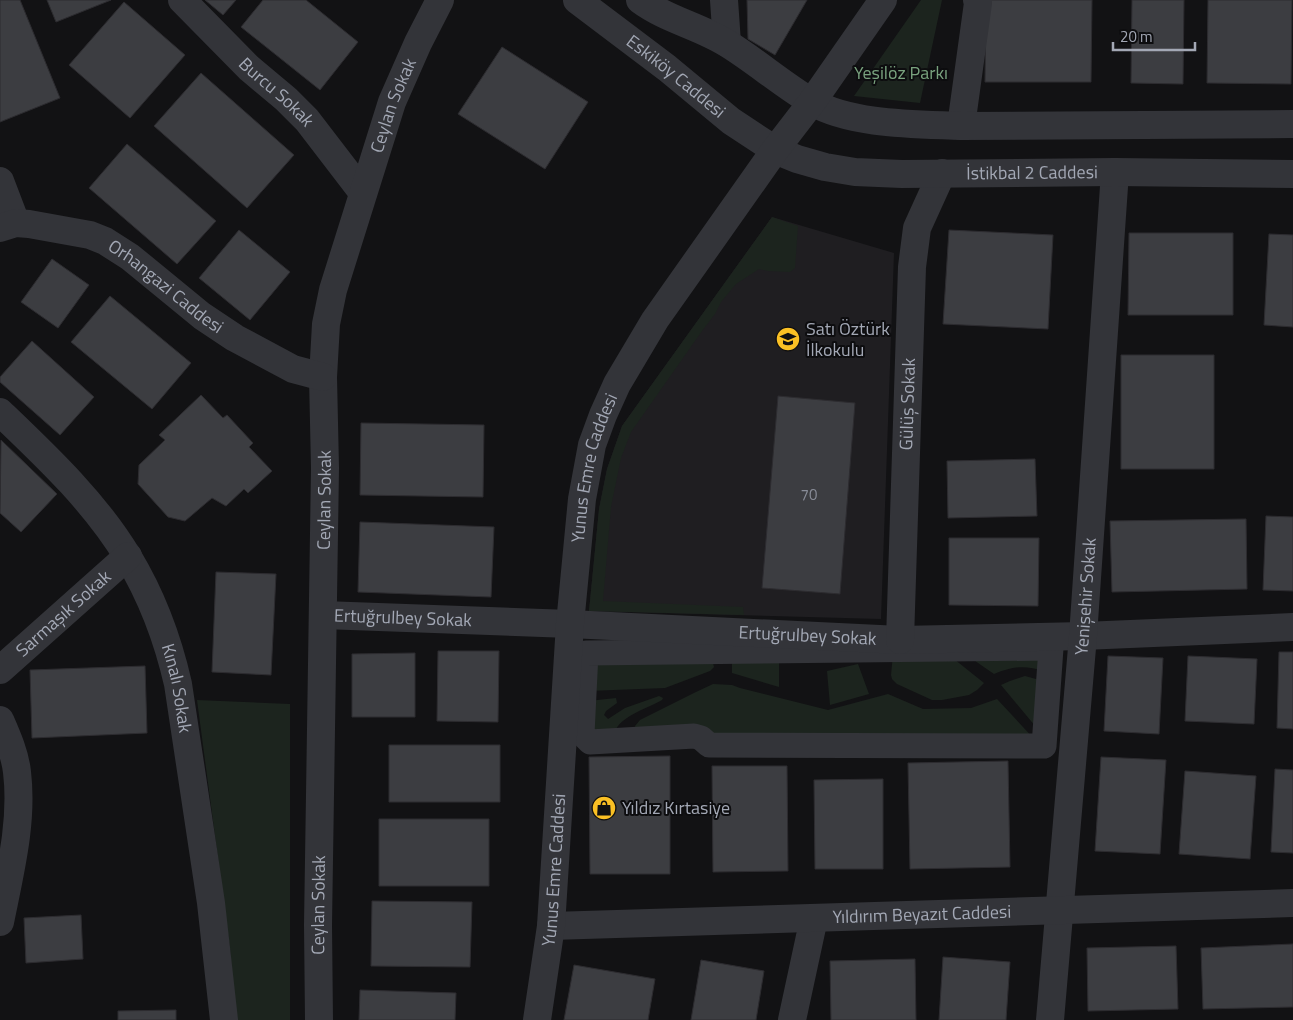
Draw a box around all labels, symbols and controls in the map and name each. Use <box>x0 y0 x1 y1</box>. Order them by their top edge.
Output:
scale bar <box>1113 20 1196 52</box>
text: 20 m <box>1120 25 1153 48</box>
street label: Eskiköy Caddesi <box>621 28 732 124</box>
street label: Burcu Sokak <box>233 51 322 132</box>
street label: Ceylan Sokak <box>363 53 423 156</box>
park label: Yeşilöz Parkı <box>854 59 948 86</box>
street label: İstikbal 2 Caddesi <box>966 158 1098 186</box>
street label: Orhangazi Caddesi <box>103 232 229 340</box>
place label: Satı Öztürk İlkokulu <box>806 315 890 363</box>
school or university icon: Satı Öztürk İlkokulu <box>775 326 801 352</box>
street label: Gülüş Sokak <box>892 357 922 451</box>
street label: Yunus Emre Caddesi <box>564 389 624 544</box>
street label: Ceylan Sokak <box>310 450 338 550</box>
house number: 70 <box>801 483 817 506</box>
street label: Yenişehir Sokak <box>1067 536 1103 656</box>
street label: Sarmaşık Sokak <box>10 563 117 663</box>
street label: Ertuğrulbey Sokak <box>334 601 473 633</box>
street label: Ertuğrulbey Sokak <box>738 618 877 652</box>
street label: Kınalı Sokak <box>155 640 199 735</box>
street label: Yunus Emre Caddesi <box>534 793 572 948</box>
place label: Yıldız Kırtasiye <box>622 794 730 821</box>
shop icon: Yıldız Kırtasiye <box>591 795 617 821</box>
street label: Ceylan Sokak <box>304 855 332 955</box>
street label: Yıldırım Beyazıt Caddesi <box>832 898 1012 930</box>

